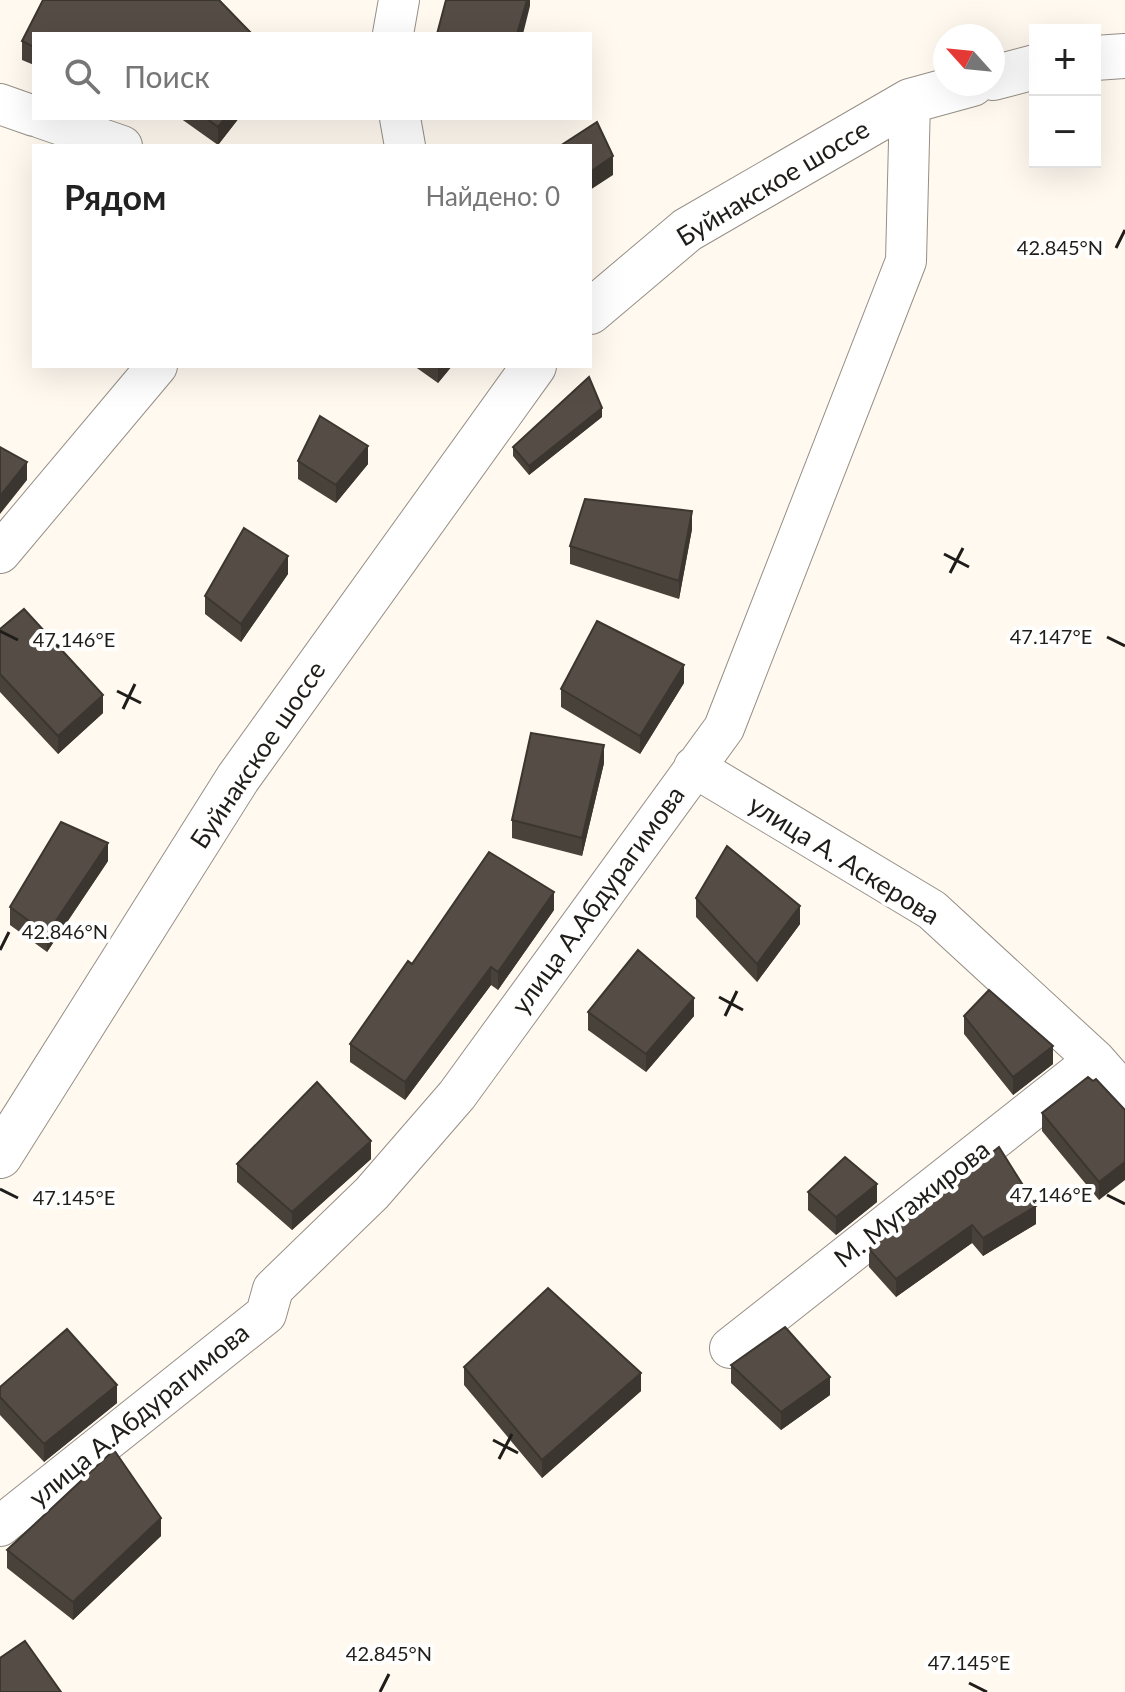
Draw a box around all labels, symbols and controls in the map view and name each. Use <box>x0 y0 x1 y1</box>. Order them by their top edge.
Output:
north arrow <box>933 24 1005 96</box>
map controls <box>1029 24 1101 168</box>
button: + <box>1029 24 1101 96</box>
search box <box>32 32 592 120</box>
icon: search <box>60 54 104 98</box>
text: Поиск <box>124 58 210 94</box>
button: − <box>1029 96 1101 168</box>
street label: Буйнакское шоссе <box>670 112 875 252</box>
text: Рядом <box>64 176 166 217</box>
text: Найдено: 0 <box>425 180 560 212</box>
text: 42.845°N <box>1017 235 1103 259</box>
text: 47.147°E <box>1010 624 1092 648</box>
text: 47.146°E <box>33 627 115 651</box>
street label: Буйнакское шоссе <box>183 655 332 854</box>
street label: улица А.Абдурагимова <box>504 779 691 1020</box>
street label: улица А. Аскерова <box>743 787 946 931</box>
text: 42.846°N <box>22 919 108 943</box>
street label: М. Мугажирова <box>827 1133 995 1274</box>
text: 47.146°E <box>1010 1182 1092 1206</box>
text: 47.145°E <box>33 1185 115 1209</box>
street label: улица А.Абдурагимова <box>22 1316 255 1513</box>
text: 42.845°N <box>346 1641 432 1665</box>
text: 47.145°E <box>928 1650 1010 1674</box>

